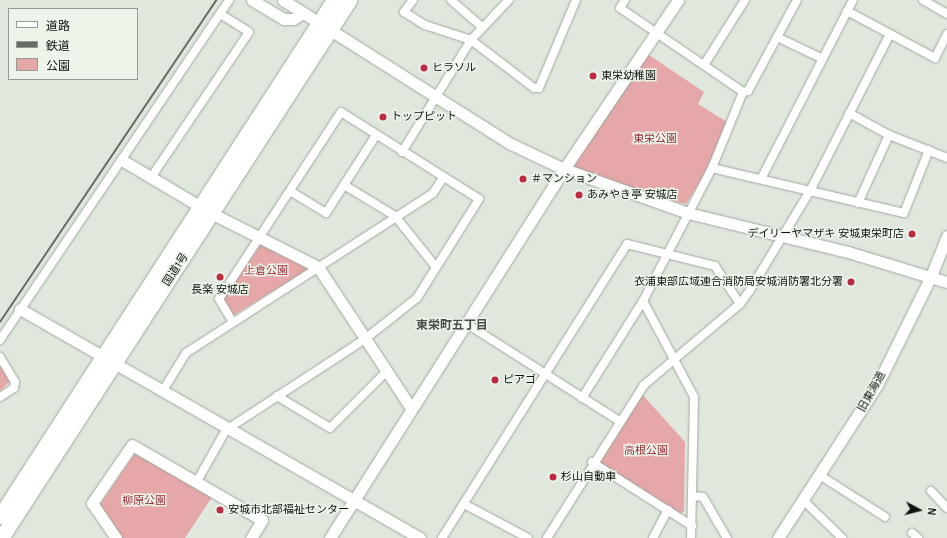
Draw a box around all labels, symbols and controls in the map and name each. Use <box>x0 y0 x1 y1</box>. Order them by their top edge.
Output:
legend <box>8 8 138 80</box>
text: 道路 <box>46 19 70 33</box>
text: 鉄道 <box>46 39 70 53</box>
text: 公園 <box>46 59 70 73</box>
place label: ヒラソル <box>432 61 476 75</box>
marker: ヒラソル <box>419 63 429 73</box>
place label: 東栄幼稚園 <box>601 69 656 83</box>
marker: 東栄幼稚園 <box>588 71 598 81</box>
place label: トップピット <box>391 110 457 124</box>
marker: トップピット <box>378 112 388 122</box>
park label: 東栄公園 <box>633 132 677 146</box>
place label: ＃マンション <box>531 172 597 186</box>
marker: ＃マンション <box>518 174 528 184</box>
place label: あみやき亭 安城店 <box>587 188 678 202</box>
marker: あみやき亭 安城店 <box>574 190 584 200</box>
place label: デイリーヤマザキ 安城東栄町店 <box>747 227 904 241</box>
marker: デイリーヤマザキ 安城東栄町店 <box>907 229 917 239</box>
street label: 国道1号 <box>160 251 192 289</box>
park label: 上倉公園 <box>244 264 288 278</box>
marker: 長楽 安城店 <box>215 272 225 282</box>
place label: 衣浦東部広域連合消防局安城消防署北分署 <box>634 275 843 289</box>
marker: 衣浦東部広域連合消防局安城消防署北分署 <box>846 277 856 287</box>
place label: 長楽 安城店 <box>191 283 249 297</box>
district label: 東栄町五丁目 <box>416 319 488 333</box>
street label: 旧東海道 <box>856 370 888 414</box>
place label: ピアゴ <box>503 373 536 387</box>
marker: ピアゴ <box>490 375 500 385</box>
park label: 高根公園 <box>624 444 668 458</box>
place label: 杉山自動車 <box>561 470 616 484</box>
marker: 杉山自動車 <box>548 472 558 482</box>
north arrow <box>899 490 939 530</box>
park label: 柳原公園 <box>122 494 166 508</box>
place label: 安城市北部福祉センター <box>228 503 349 517</box>
marker: 安城市北部福祉センター <box>215 505 225 515</box>
text: N <box>924 507 938 516</box>

